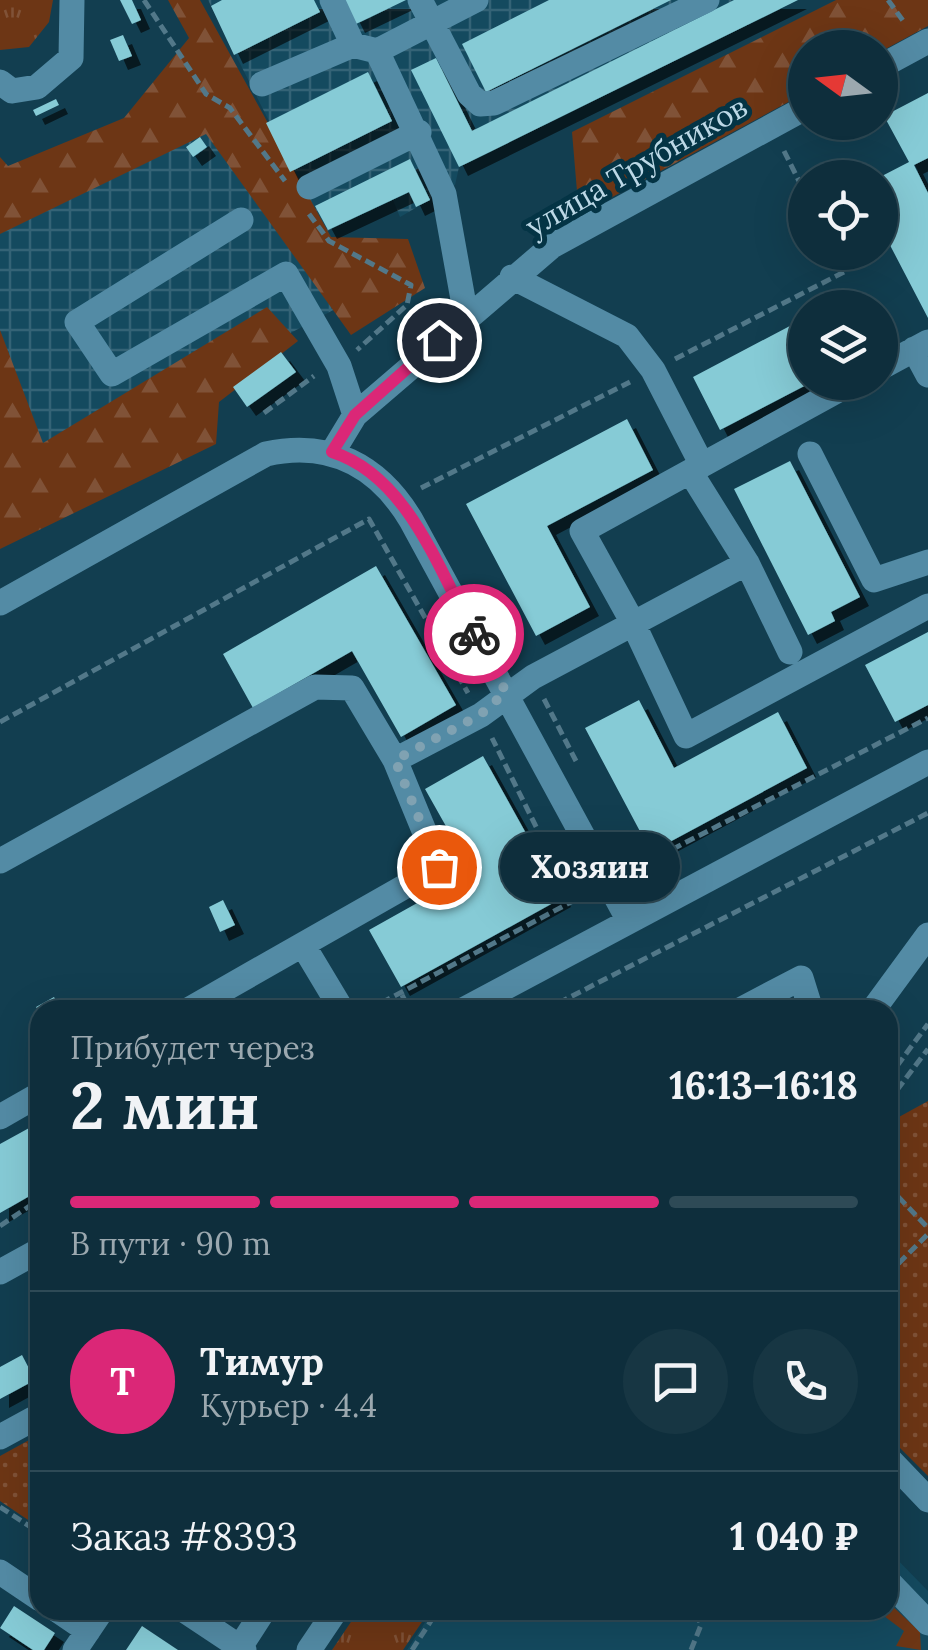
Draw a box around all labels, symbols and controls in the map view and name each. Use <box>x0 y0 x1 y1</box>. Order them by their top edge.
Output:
north arrow <box>788 30 898 140</box>
map controls <box>788 30 898 400</box>
street label: улица Трубников <box>518 87 754 246</box>
button: locate <box>788 160 898 270</box>
button: layers <box>788 290 898 400</box>
pin <box>397 298 482 383</box>
icon: home <box>412 313 467 368</box>
courier <box>424 584 524 684</box>
icon: bike <box>447 607 502 662</box>
pin <box>397 825 482 910</box>
callout: Хозяин <box>499 832 679 902</box>
icon: bag <box>412 840 467 895</box>
text: Хозяин <box>531 846 649 887</box>
text: Прибудет через <box>70 1027 314 1068</box>
text: 16:13–16:18 <box>669 1061 858 1109</box>
text: 2 мин <box>70 1064 260 1147</box>
text: В пути · 90 m <box>70 1223 271 1264</box>
button: chat <box>623 1329 728 1434</box>
button: phone <box>753 1329 858 1434</box>
text: Тимур <box>200 1337 324 1385</box>
text: Т <box>110 1357 135 1405</box>
text: Курьер · 4.4 <box>200 1385 377 1426</box>
text: Заказ #8393 <box>70 1512 298 1560</box>
text: 1 040 ₽ <box>730 1512 858 1560</box>

